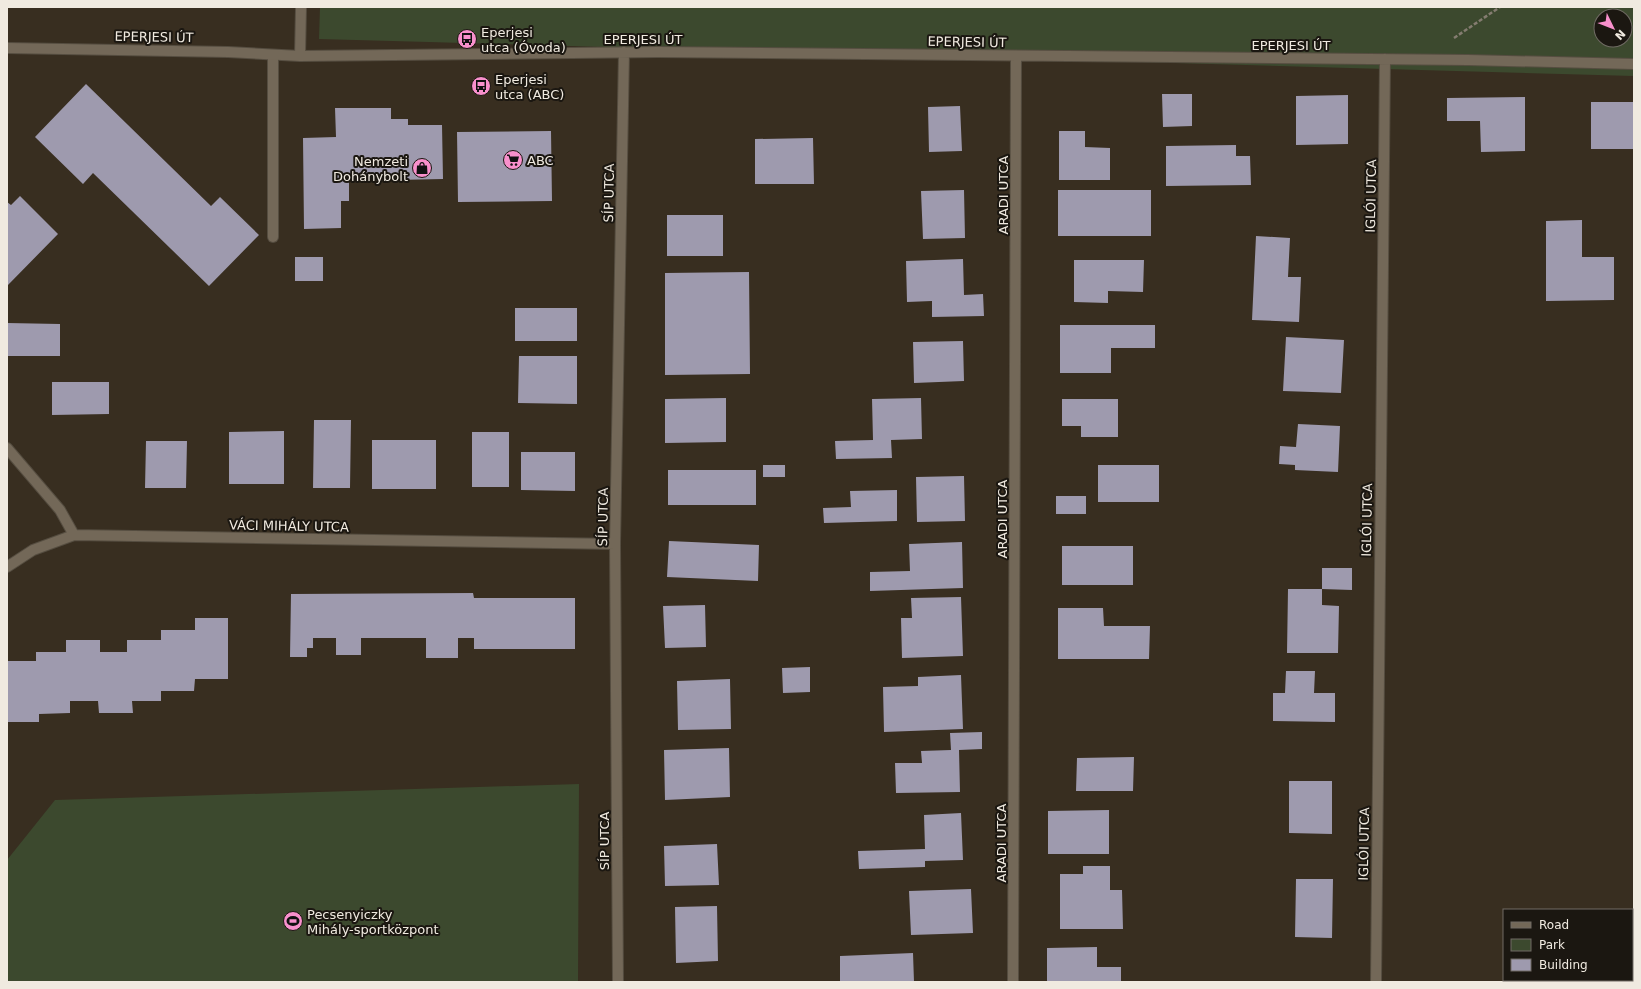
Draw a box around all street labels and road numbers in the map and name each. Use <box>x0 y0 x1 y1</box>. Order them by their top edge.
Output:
street label: EPERJESI ÚT <box>114 29 194 45</box>
street label: EPERJESI ÚT <box>603 32 683 47</box>
street label: EPERJESI ÚT <box>927 34 1007 50</box>
street label: EPERJESI ÚT <box>1251 38 1331 53</box>
street label: ARADI UTCA <box>996 155 1011 234</box>
street label: IGLÓI UTCA <box>1363 159 1379 233</box>
street label: SÍP UTCA <box>601 163 617 222</box>
street label: ARADI UTCA <box>995 479 1010 558</box>
street label: IGLÓI UTCA <box>1359 483 1375 557</box>
street label: SÍP UTCA <box>595 487 611 546</box>
street label: VÁCI MIHÁLY UTCA <box>229 517 349 535</box>
street label: ARADI UTCA <box>994 803 1009 882</box>
street label: IGLÓI UTCA <box>1356 807 1372 881</box>
street label: SÍP UTCA <box>597 812 612 870</box>

